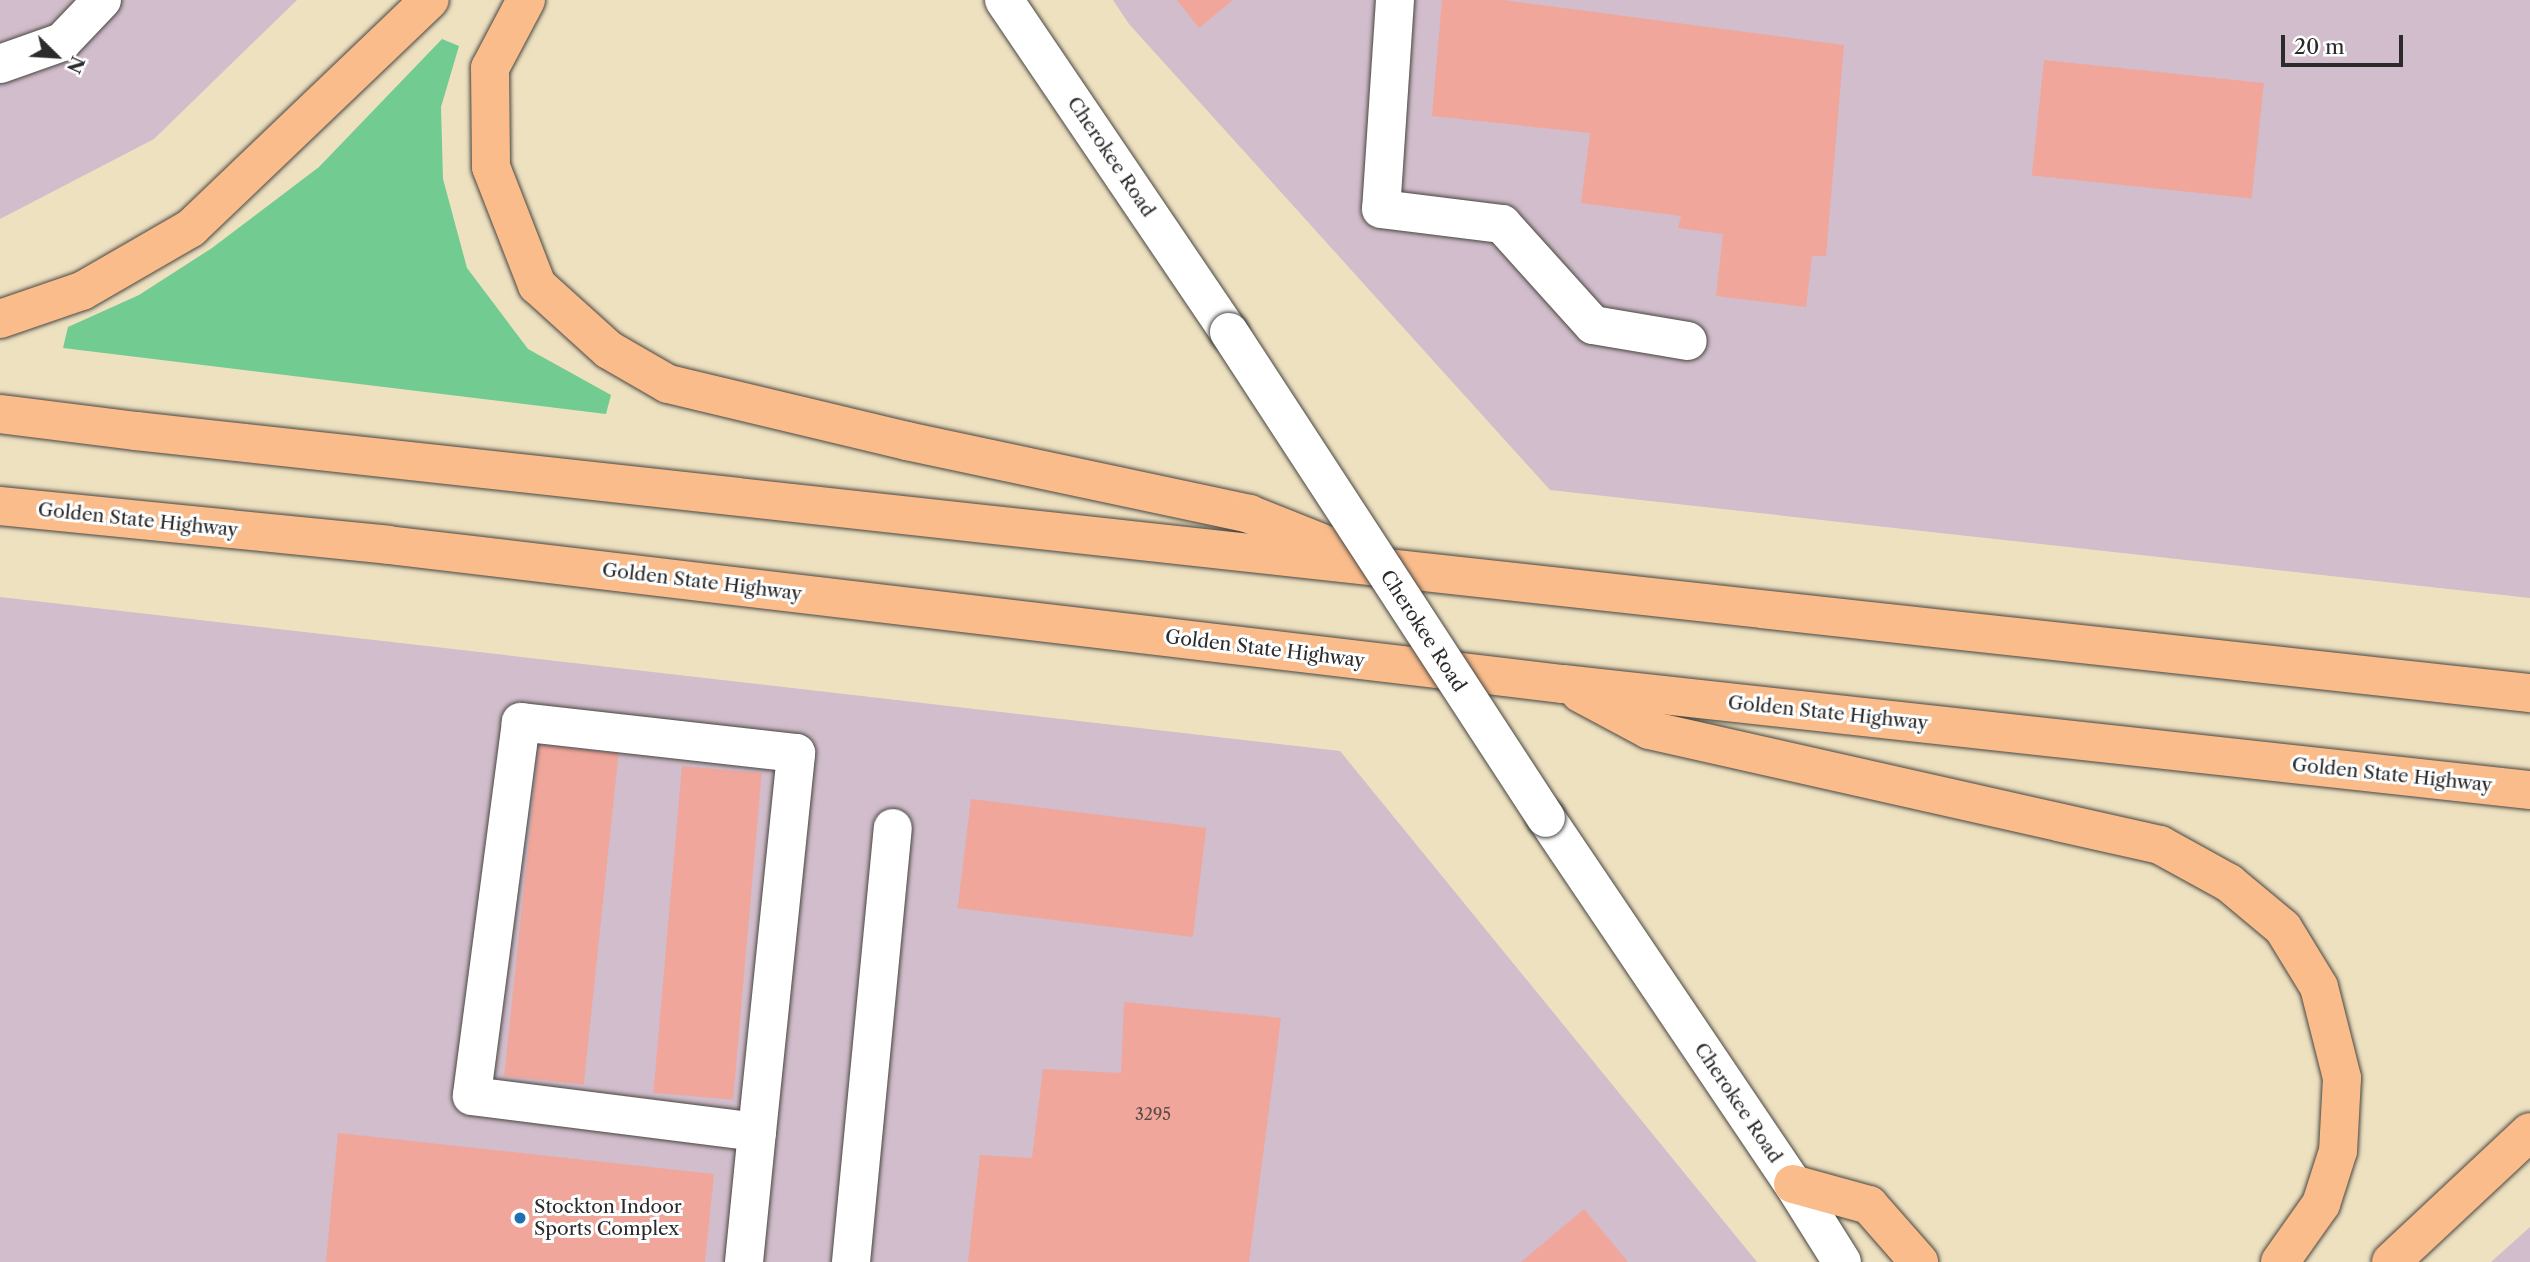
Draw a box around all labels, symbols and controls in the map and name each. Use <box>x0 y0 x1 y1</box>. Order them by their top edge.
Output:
north arrow <box>21 21 91 91</box>
scale bar <box>2285 21 2408 65</box>
text: 20 m <box>2294 34 2345 59</box>
text: N <box>62 53 90 77</box>
street label: Cherokee Road <box>1062 93 1160 221</box>
street label: Golden State Highway <box>37 498 239 542</box>
street label: Golden State Highway <box>601 558 803 606</box>
street label: Cherokee Road <box>1375 566 1471 696</box>
street label: Golden State Highway <box>1164 625 1366 673</box>
street label: Golden State Highway <box>1727 691 1929 735</box>
street label: Golden State Highway <box>2291 753 2493 797</box>
street label: Cherokee Road <box>1689 1039 1787 1167</box>
house number: 3295 <box>1135 1104 1171 1124</box>
place label: Stockton Indoor Sports Complex <box>534 1196 682 1240</box>
marker: Stockton Indoor Sports Complex <box>512 1210 528 1226</box>

